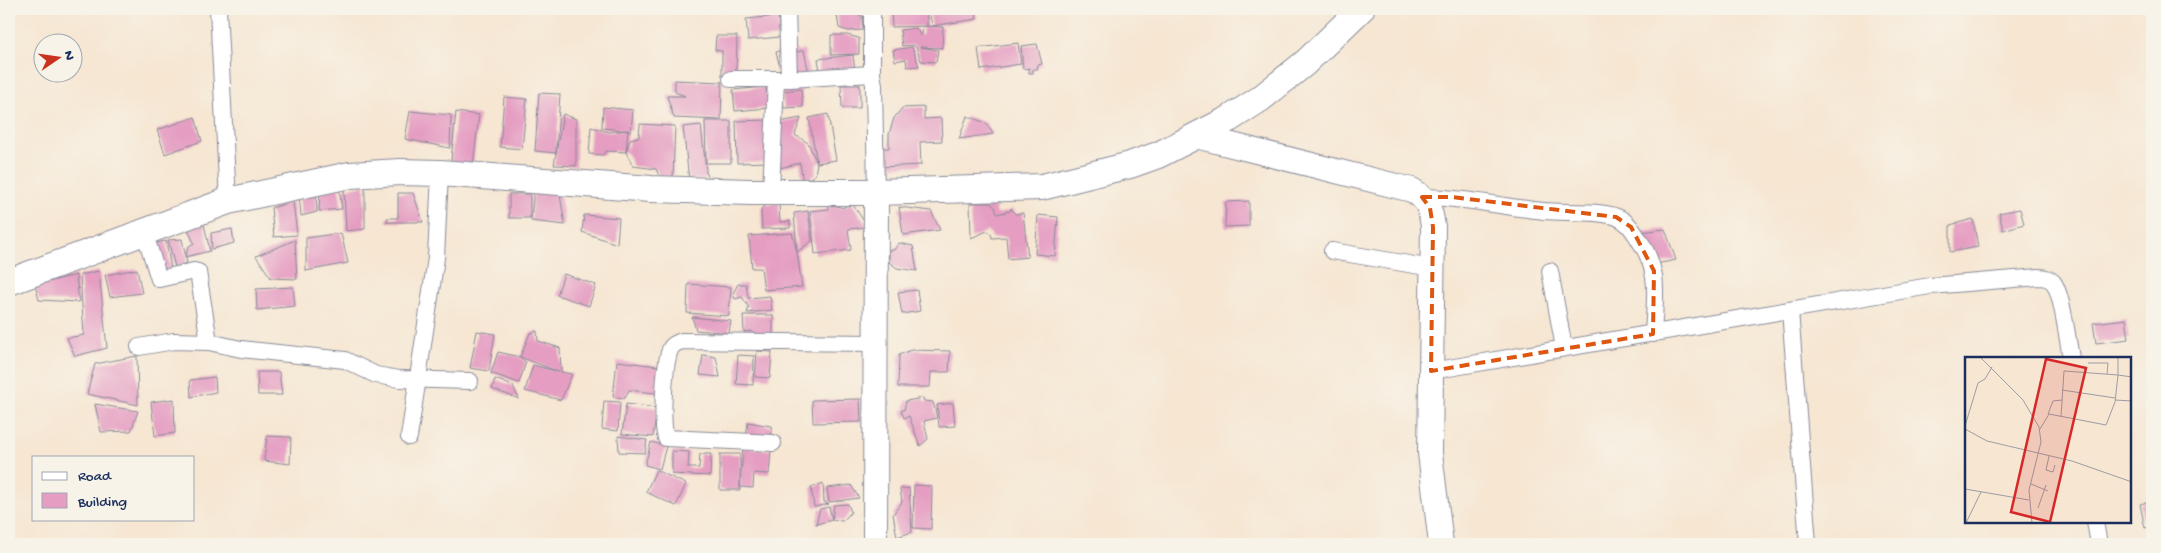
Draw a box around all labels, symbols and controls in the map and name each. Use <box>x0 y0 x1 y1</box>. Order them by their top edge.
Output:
north arrow <box>32 32 82 82</box>
text: N <box>59 49 78 62</box>
inset map <box>1965 357 2131 523</box>
legend <box>32 456 195 520</box>
text: Road <box>78 468 112 486</box>
text: Building <box>77 494 127 512</box>

